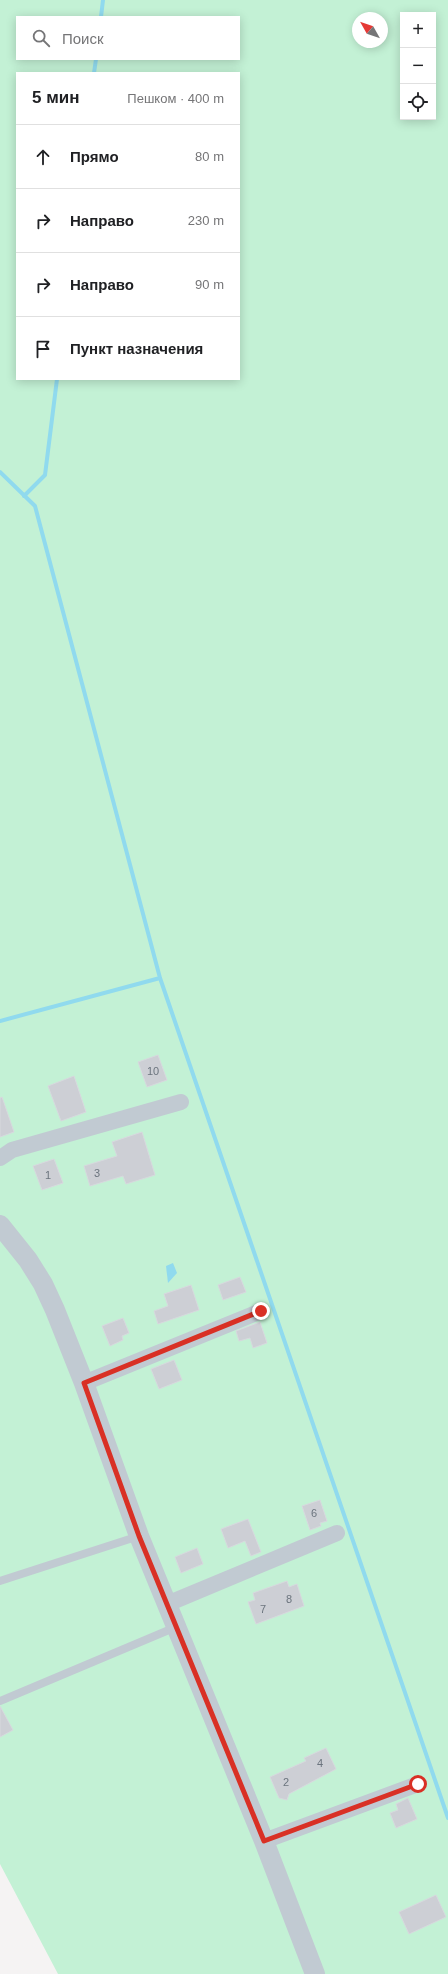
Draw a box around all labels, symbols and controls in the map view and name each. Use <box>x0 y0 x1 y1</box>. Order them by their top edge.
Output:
north arrow <box>352 12 388 48</box>
map controls <box>400 12 436 120</box>
button: + <box>400 12 436 48</box>
search box <box>16 16 240 60</box>
icon: search <box>30 27 52 49</box>
text: Поиск <box>62 30 104 47</box>
button: − <box>400 48 436 84</box>
button: locate <box>400 84 436 120</box>
text: 5 мин <box>32 88 79 107</box>
text: Пешком · 400 m <box>127 91 224 106</box>
icon: ahead <box>32 146 54 168</box>
text: Прямо <box>70 148 119 165</box>
text: 80 m <box>195 149 224 164</box>
icon: right <box>32 210 54 232</box>
text: Направо <box>70 212 134 229</box>
text: 230 m <box>188 213 224 228</box>
icon: right <box>32 274 54 296</box>
text: Направо <box>70 276 134 293</box>
text: 90 m <box>195 277 224 292</box>
icon: arrive <box>32 338 54 360</box>
text: Пункт назначения <box>70 340 203 357</box>
house number: 10 <box>147 1065 159 1077</box>
house number: 3 <box>94 1167 100 1179</box>
house number: 1 <box>45 1169 51 1181</box>
route end <box>252 1302 270 1320</box>
house number: 6 <box>311 1507 317 1519</box>
house number: 8 <box>286 1593 292 1605</box>
house number: 7 <box>260 1603 266 1615</box>
house number: 4 <box>317 1757 323 1769</box>
route start <box>409 1775 427 1793</box>
house number: 2 <box>283 1776 289 1788</box>

